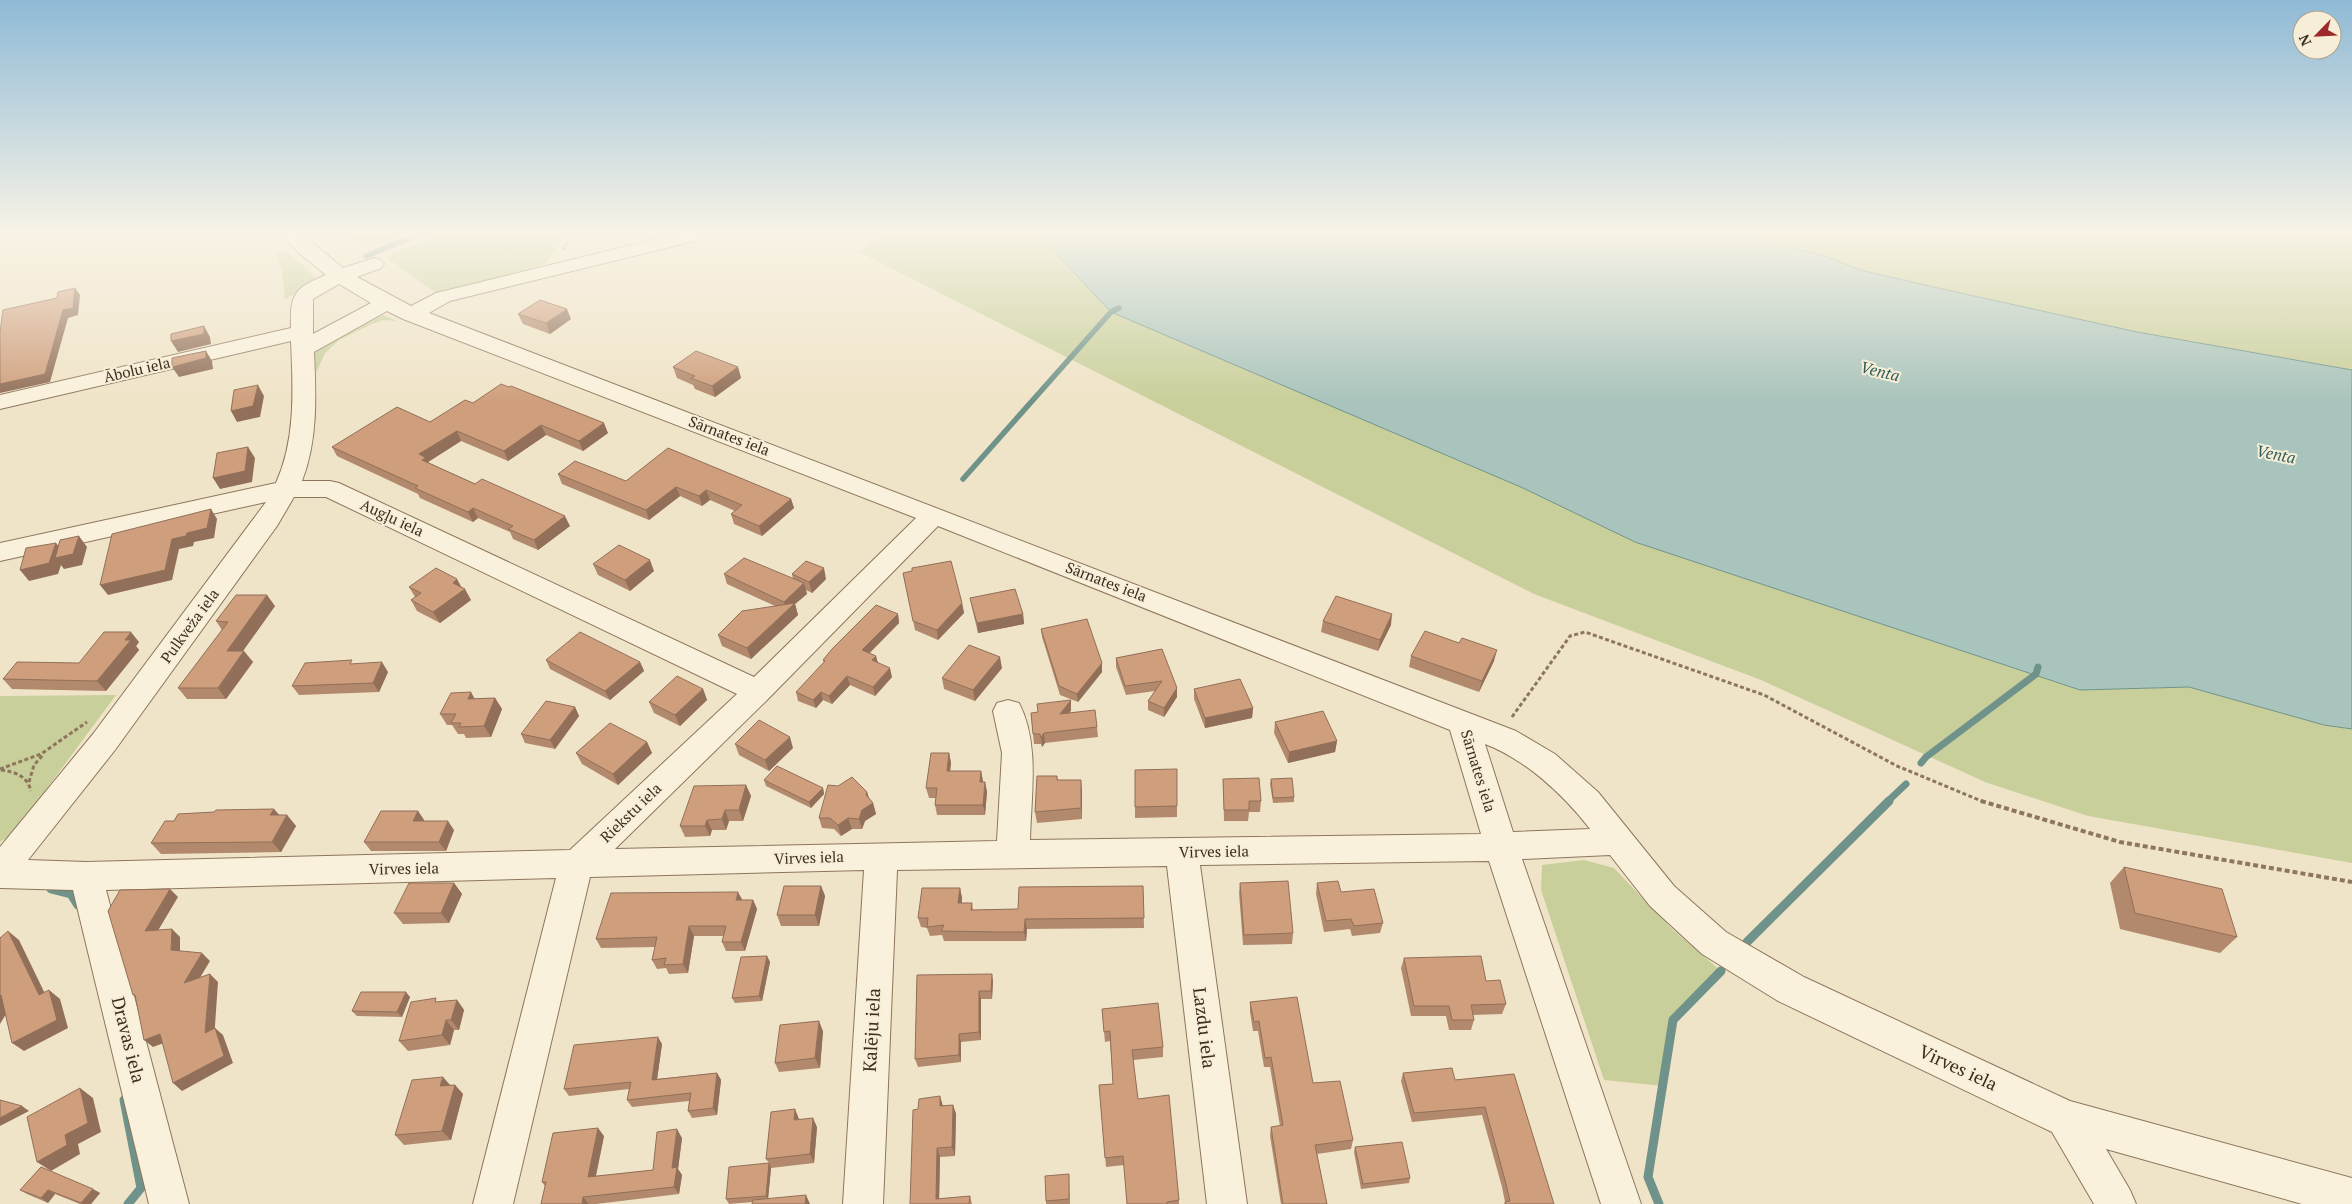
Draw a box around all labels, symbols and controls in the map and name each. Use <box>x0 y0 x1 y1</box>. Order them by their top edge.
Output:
north arrow <box>2292 10 2342 60</box>
text: N <box>2294 31 2316 49</box>
street label: Ābolu iela <box>102 352 172 386</box>
water label: Venta <box>1858 355 1902 387</box>
street label: Sārnates iela <box>686 410 773 460</box>
water label: Venta <box>2254 439 2298 469</box>
street label: Augļu iela <box>358 494 428 541</box>
street label: Sārnates iela <box>1063 556 1150 606</box>
street label: Pulkveža iela <box>155 584 223 667</box>
street label: Sārnates iela <box>1457 727 1501 815</box>
street label: Riekstu iela <box>595 778 666 847</box>
street label: Virves iela <box>1179 840 1250 862</box>
street label: Virves iela <box>774 846 845 868</box>
street label: Virves iela <box>369 857 440 879</box>
street label: Lazdu iela <box>1188 986 1222 1070</box>
street label: Kalēju iela <box>857 987 885 1073</box>
street label: Dravas iela <box>107 994 151 1085</box>
street label: Virves iela <box>1915 1038 2002 1096</box>

